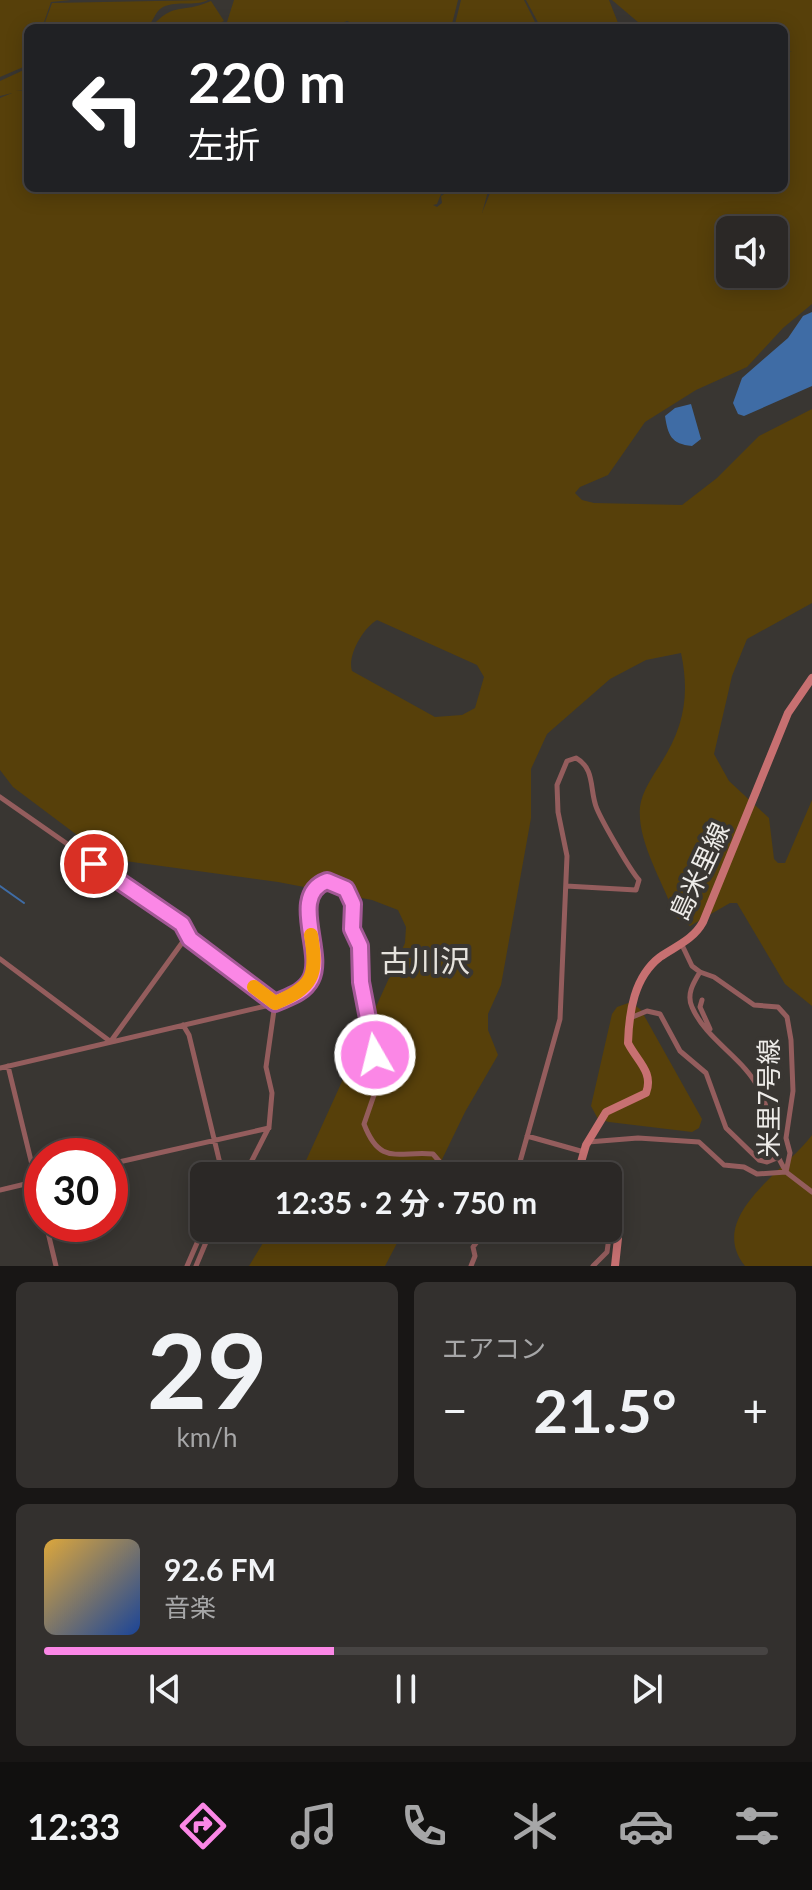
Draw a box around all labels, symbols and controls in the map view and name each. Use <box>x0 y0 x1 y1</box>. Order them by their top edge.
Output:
text: 220 m <box>188 48 346 115</box>
icon: left <box>56 56 160 160</box>
text: 左折 <box>188 122 260 166</box>
map controls <box>716 216 788 288</box>
button: sound <box>716 216 788 288</box>
street label: 島米里線 <box>663 817 735 925</box>
pin <box>60 830 128 898</box>
icon: arrive <box>72 842 116 886</box>
district label: 古川沢 <box>380 942 470 978</box>
position arrow <box>333 1013 417 1097</box>
street label: 米里7号線 <box>752 1038 784 1158</box>
speed limit sign: 30 <box>24 1138 128 1242</box>
text: 12:35 · 2 分 · 750 m <box>275 1184 537 1220</box>
text: 29 <box>147 1306 267 1431</box>
text: エアコン <box>442 1332 546 1364</box>
text: 21.5° <box>533 1374 677 1446</box>
text: − <box>442 1384 468 1436</box>
text: + <box>742 1384 768 1436</box>
text: km/h <box>177 1421 237 1453</box>
text: 92.6 FM <box>164 1551 276 1587</box>
text: 音楽 <box>164 1591 216 1623</box>
icon: previous <box>143 1667 187 1711</box>
icon: pause <box>384 1667 428 1711</box>
icon: next <box>625 1667 669 1711</box>
icon: directions <box>175 1798 231 1854</box>
icon: music <box>286 1798 342 1854</box>
icon: phone <box>396 1798 452 1854</box>
icon: climate <box>507 1798 563 1854</box>
icon: car <box>618 1798 674 1854</box>
icon: filters <box>729 1798 785 1854</box>
text: 12:33 <box>27 1804 120 1848</box>

